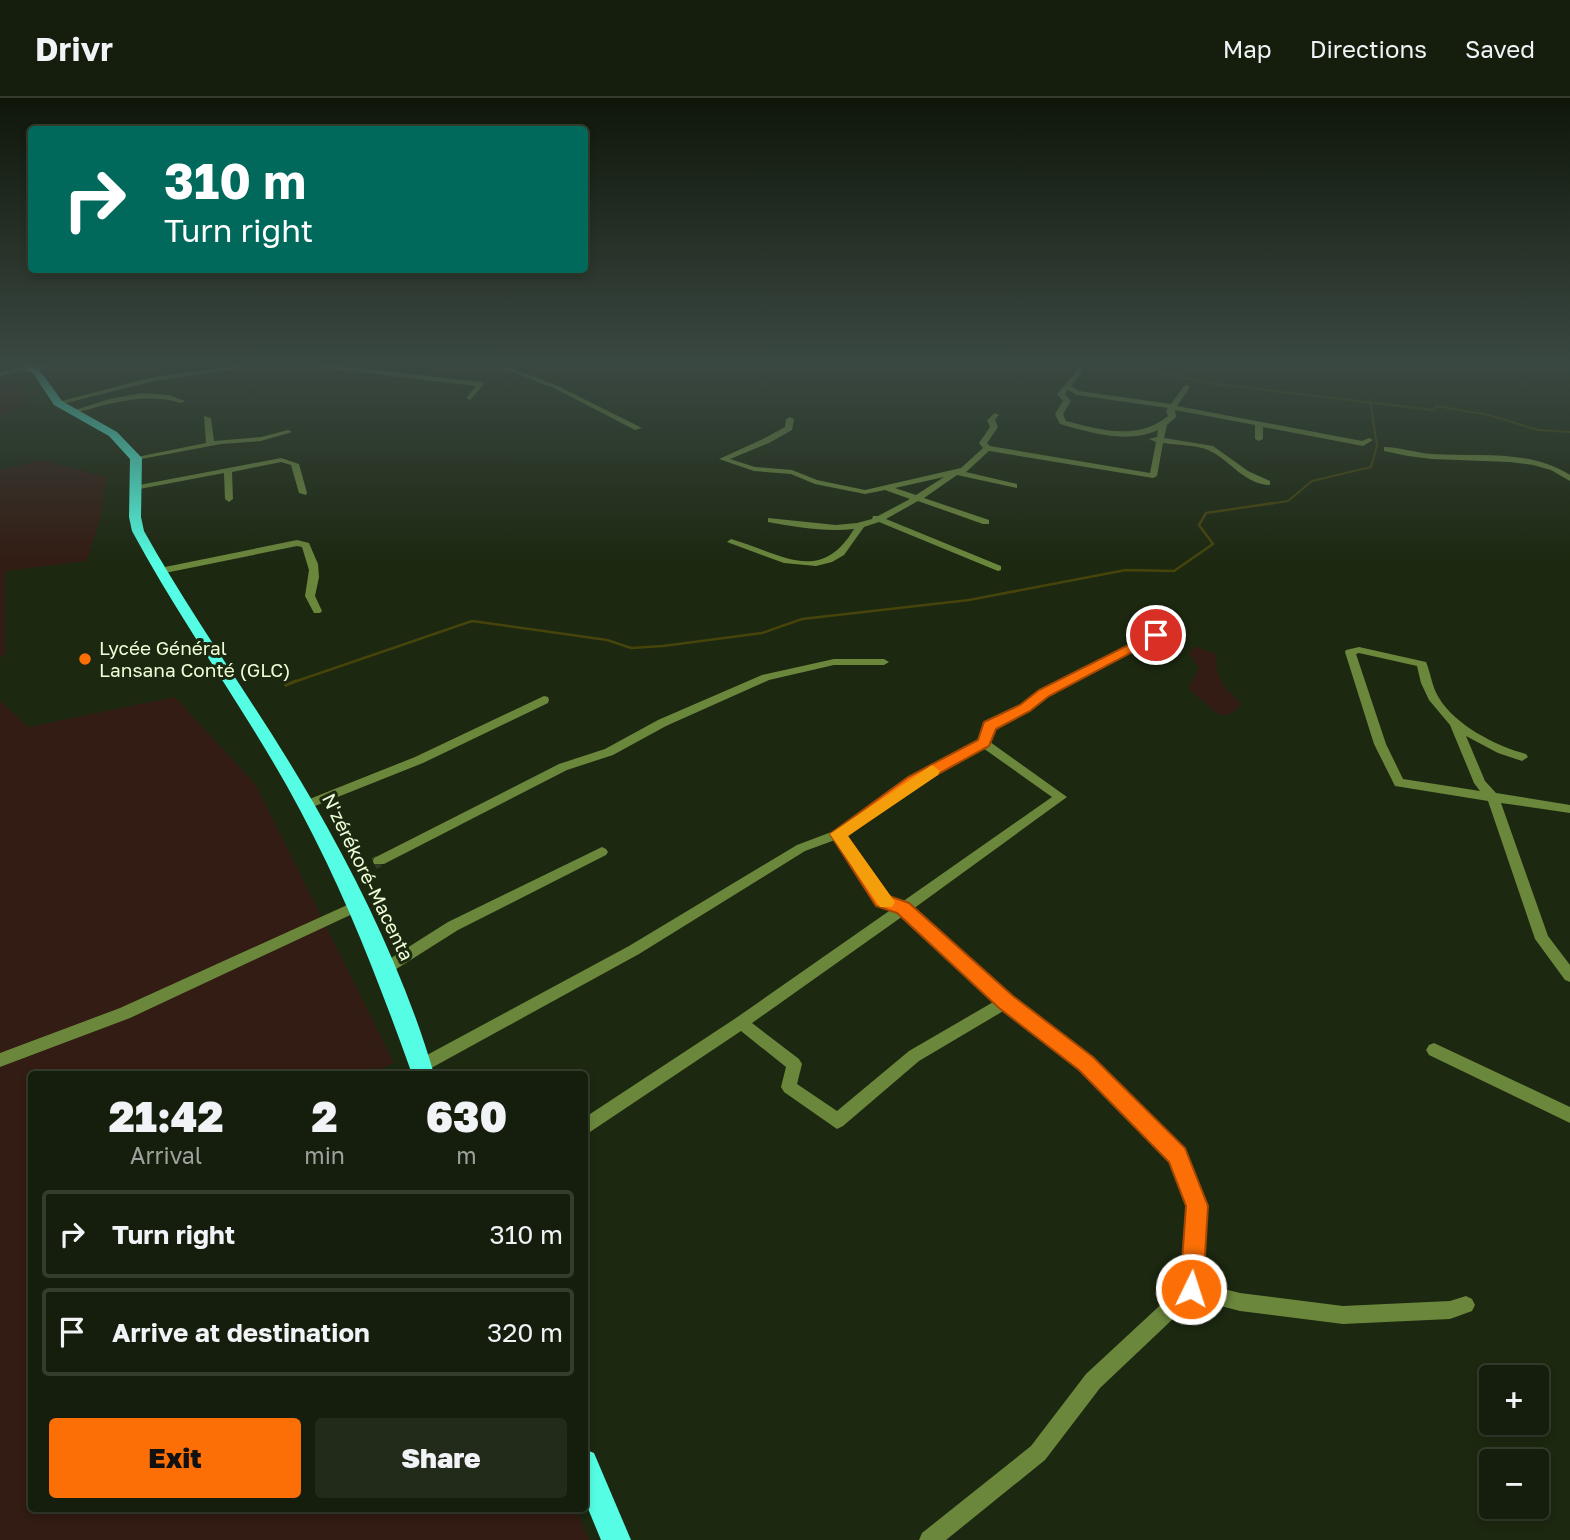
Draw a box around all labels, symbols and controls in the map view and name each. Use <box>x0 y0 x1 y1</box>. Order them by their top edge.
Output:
text: Drivr <box>35 29 113 68</box>
text: Map <box>1223 34 1272 63</box>
text: Directions <box>1310 34 1427 63</box>
text: Saved <box>1465 34 1535 63</box>
text: 310 m <box>164 151 306 210</box>
icon: right <box>49 154 140 245</box>
text: Turn right <box>164 211 313 249</box>
pin <box>1126 605 1186 665</box>
icon: arrive <box>1137 616 1175 654</box>
place label: Lycée Général Lansana Conté (GLC) <box>99 636 290 681</box>
marker: Lycée Général Lansana Conté (GLC) <box>77 651 93 667</box>
street label: N'zérékoré-Macenta <box>318 789 419 964</box>
text: 21:42 <box>109 1091 224 1141</box>
text: 2 <box>312 1091 338 1141</box>
text: 630 <box>426 1091 507 1141</box>
text: Arrival <box>130 1141 202 1169</box>
text: min <box>304 1141 345 1169</box>
text: m <box>456 1141 477 1169</box>
icon: right <box>53 1215 91 1253</box>
text: Turn right <box>112 1219 235 1250</box>
text: 310 m <box>490 1219 563 1250</box>
position arrow <box>1154 1252 1228 1326</box>
icon: arrive <box>53 1313 91 1351</box>
text: Arrive at destination <box>112 1317 370 1348</box>
text: 320 m <box>487 1317 563 1348</box>
map controls <box>1479 1365 1549 1519</box>
button: + <box>1479 1365 1549 1435</box>
button: Exit <box>49 1418 301 1498</box>
button: Share <box>315 1418 567 1498</box>
button: − <box>1479 1449 1549 1519</box>

